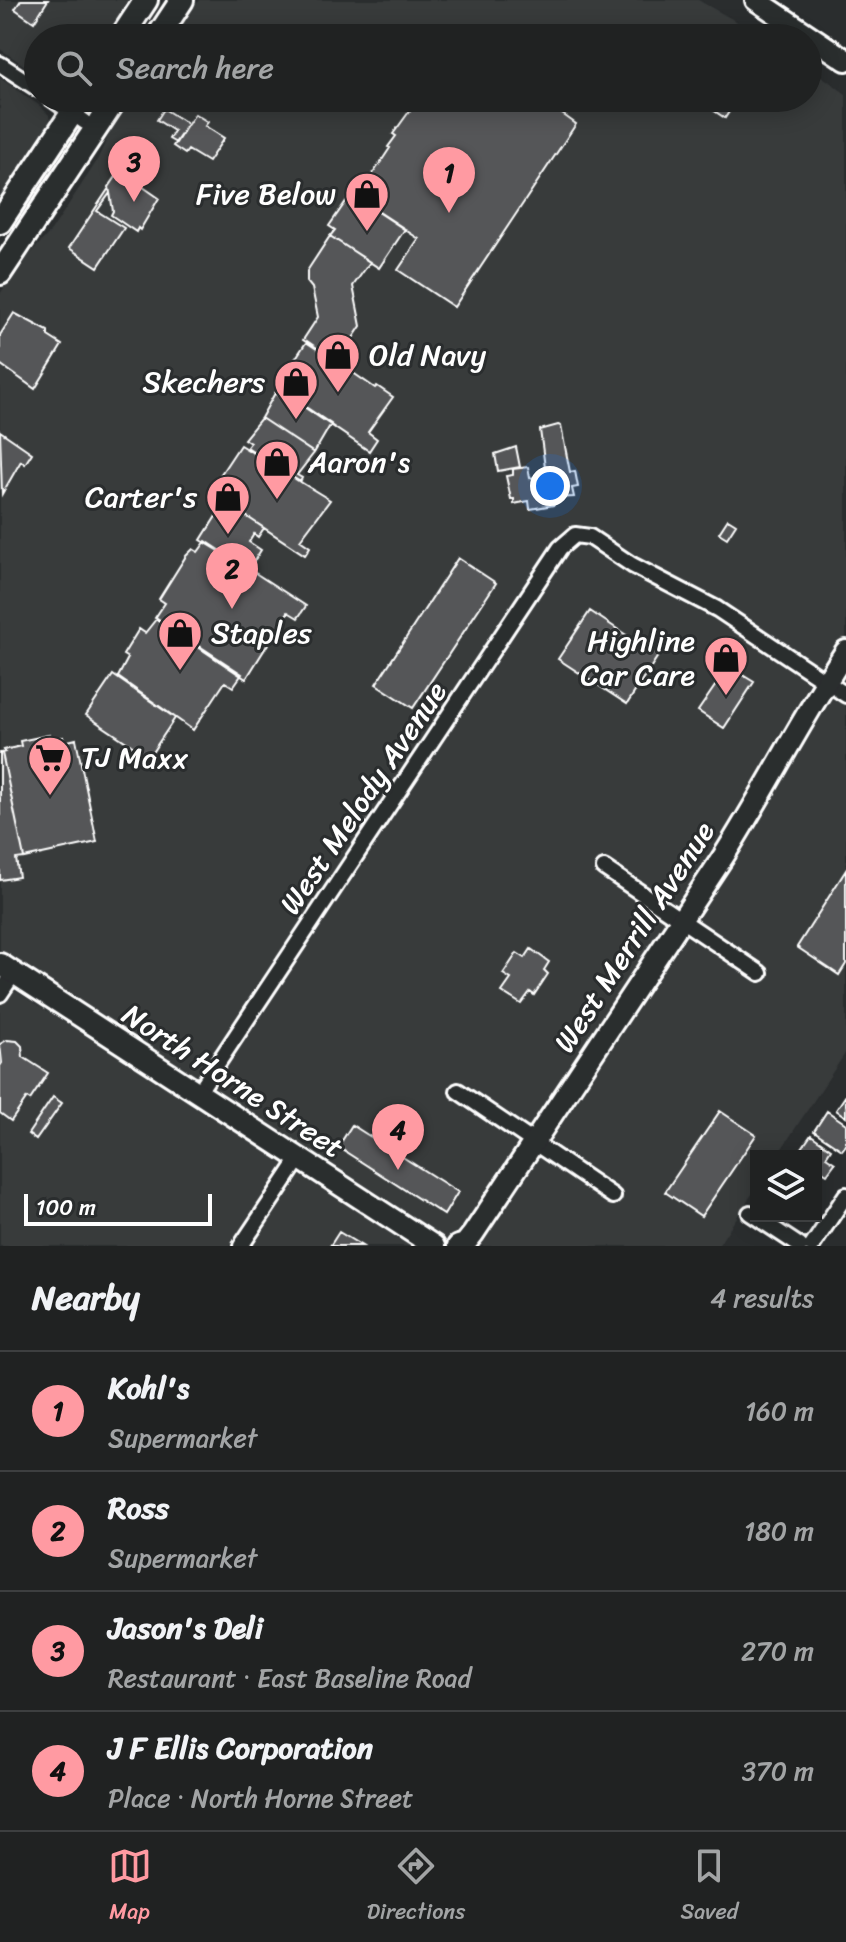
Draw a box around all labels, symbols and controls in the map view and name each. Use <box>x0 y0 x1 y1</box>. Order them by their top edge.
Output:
search box <box>24 24 822 112</box>
text: Search here <box>116 41 274 95</box>
icon: search <box>52 46 96 90</box>
pin: 3 <box>108 136 160 202</box>
pin: 1 <box>423 147 475 213</box>
place label: Five Below <box>196 167 336 221</box>
shop icon: Five Below <box>343 170 391 233</box>
place label: Old Navy <box>369 328 486 382</box>
shop icon: Old Navy <box>314 331 362 394</box>
place label: Skechers <box>143 355 265 409</box>
shop icon: Skechers <box>272 358 320 421</box>
place label: Aaron's <box>307 435 411 489</box>
shop icon: Aaron's <box>253 438 301 501</box>
your location <box>530 466 570 506</box>
place label: Carter's <box>85 470 197 524</box>
shop icon: Carter's <box>204 473 252 536</box>
pin: 2 <box>206 543 258 609</box>
place label: Staples <box>211 606 312 660</box>
shop icon: Staples <box>156 609 204 672</box>
place label: Highline Car Care <box>581 614 695 702</box>
shop icon: Highline Car Care <box>702 634 750 697</box>
street label: West Melody Avenue <box>264 670 462 926</box>
place label: TJ Maxx <box>81 731 188 785</box>
supermarket icon: TJ Maxx <box>26 734 74 797</box>
street label: West Merrill Avenue <box>538 810 730 1064</box>
street label: North Horne Street <box>111 988 355 1174</box>
pin: 4 <box>372 1104 424 1170</box>
map controls <box>750 1150 822 1222</box>
button: layers <box>750 1150 822 1222</box>
text: 100 m <box>36 1188 96 1227</box>
scale bar <box>24 1190 212 1226</box>
text: Nearby <box>32 1268 140 1328</box>
text: 4 results <box>710 1275 814 1321</box>
text: Kohl's <box>108 1361 189 1415</box>
text: 1 <box>52 1388 64 1434</box>
text: 160 m <box>745 1388 814 1434</box>
text: Supermarket <box>108 1415 257 1461</box>
text: Ross <box>108 1481 169 1535</box>
text: 2 <box>50 1508 66 1554</box>
text: 180 m <box>744 1508 814 1554</box>
text: Supermarket <box>108 1535 257 1581</box>
text: Jason's Deli <box>108 1601 263 1655</box>
text: 3 <box>51 1628 65 1674</box>
text: 270 m <box>741 1628 814 1674</box>
text: Restaurant · East Baseline Road <box>108 1655 471 1701</box>
text: J F Ellis Corporation <box>108 1721 373 1775</box>
text: 4 <box>50 1748 66 1794</box>
text: 370 m <box>742 1748 814 1794</box>
text: Place · North Horne Street <box>108 1775 413 1821</box>
tab: Map <box>108 1844 152 1931</box>
tab: Directions <box>367 1844 465 1931</box>
tab: Saved <box>680 1844 738 1931</box>

